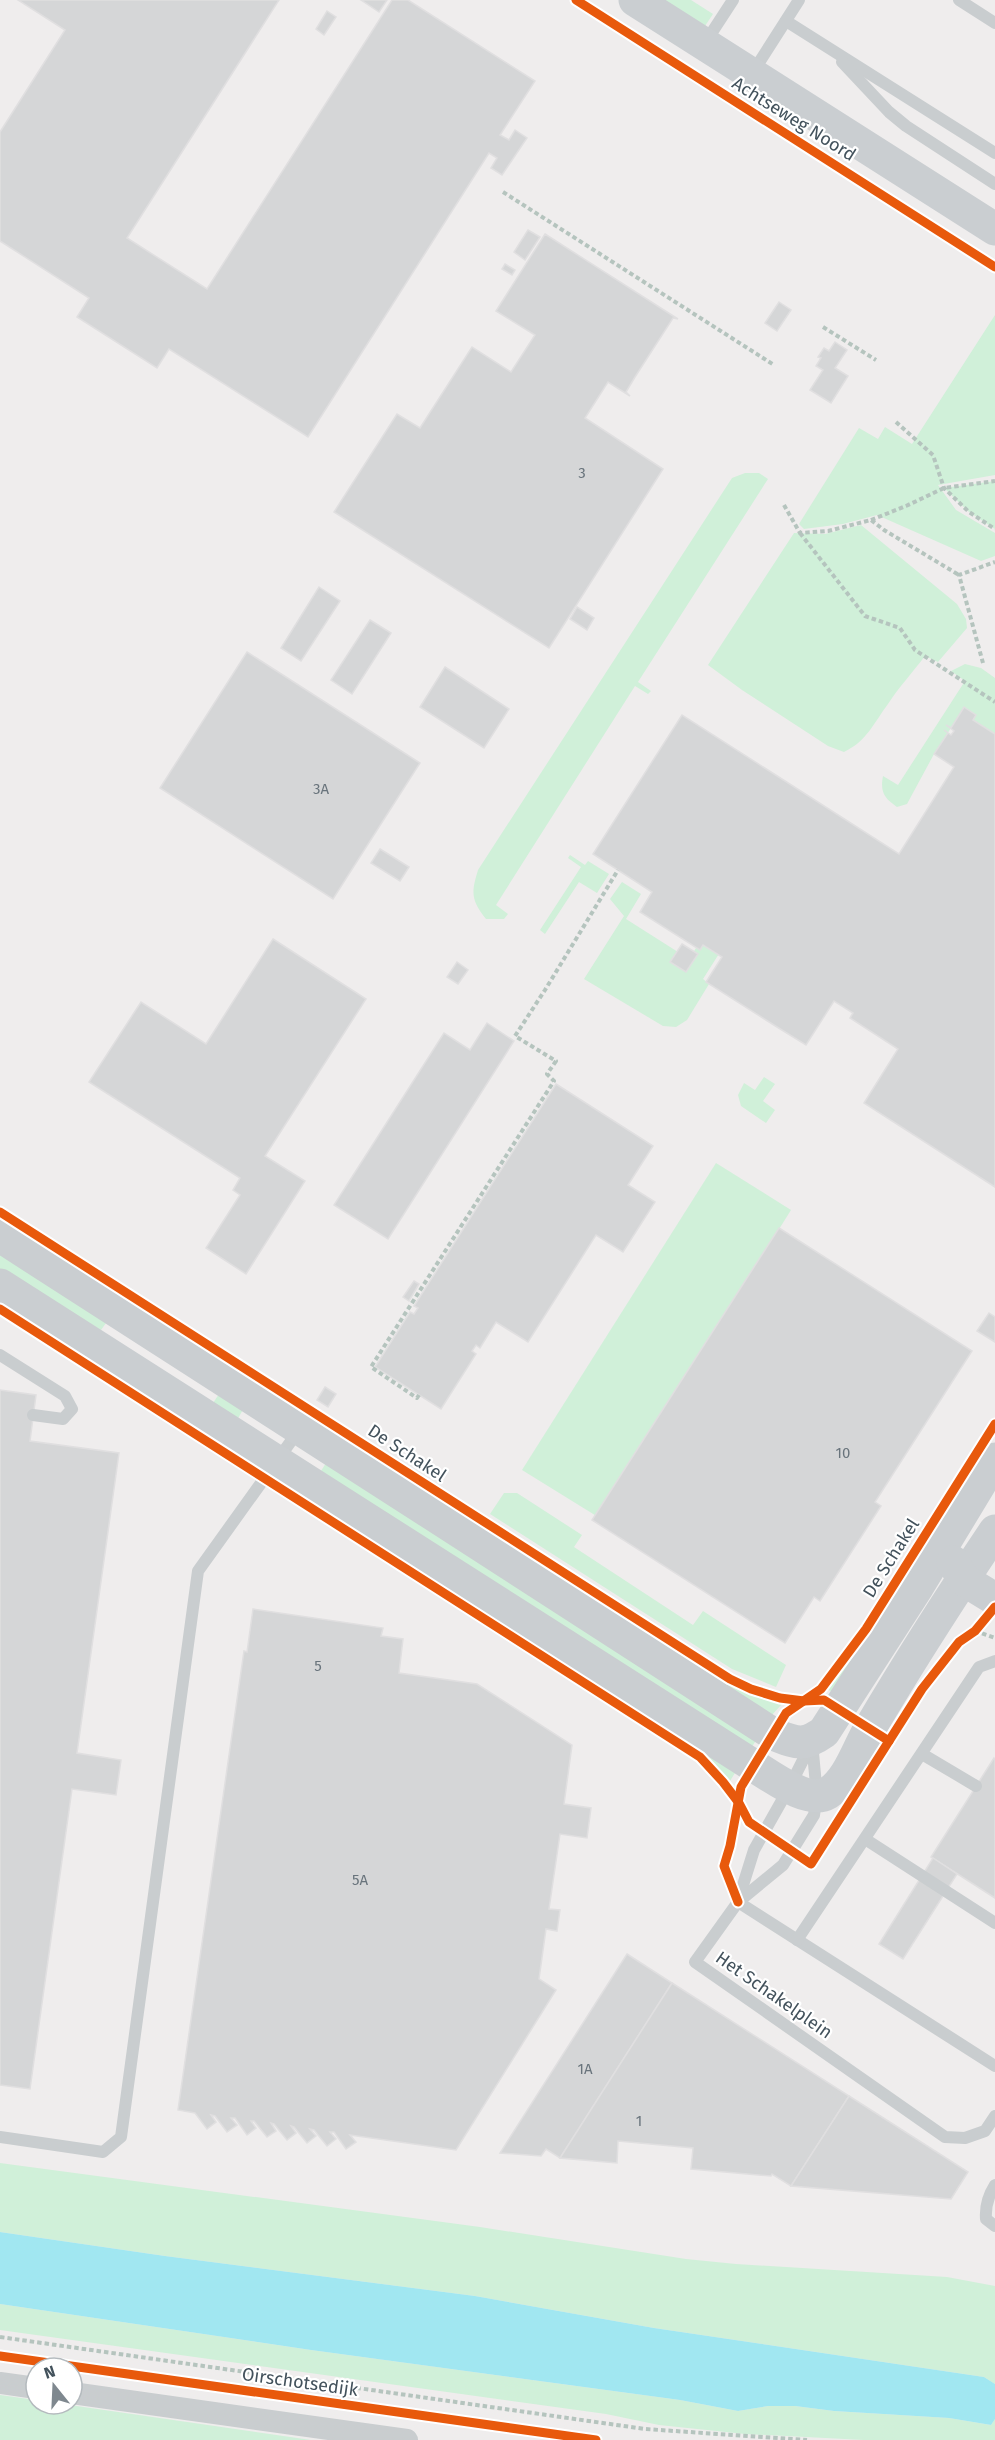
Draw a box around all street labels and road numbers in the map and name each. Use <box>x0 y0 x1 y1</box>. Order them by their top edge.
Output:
street label: Achtseweg Noord <box>728 72 860 166</box>
street label: De Schakel <box>364 1420 450 1486</box>
street label: De Schakel <box>858 1514 924 1602</box>
street label: Het Schakelplein <box>711 1947 837 2043</box>
street label: Oirschotsedijk <box>240 2363 360 2401</box>

